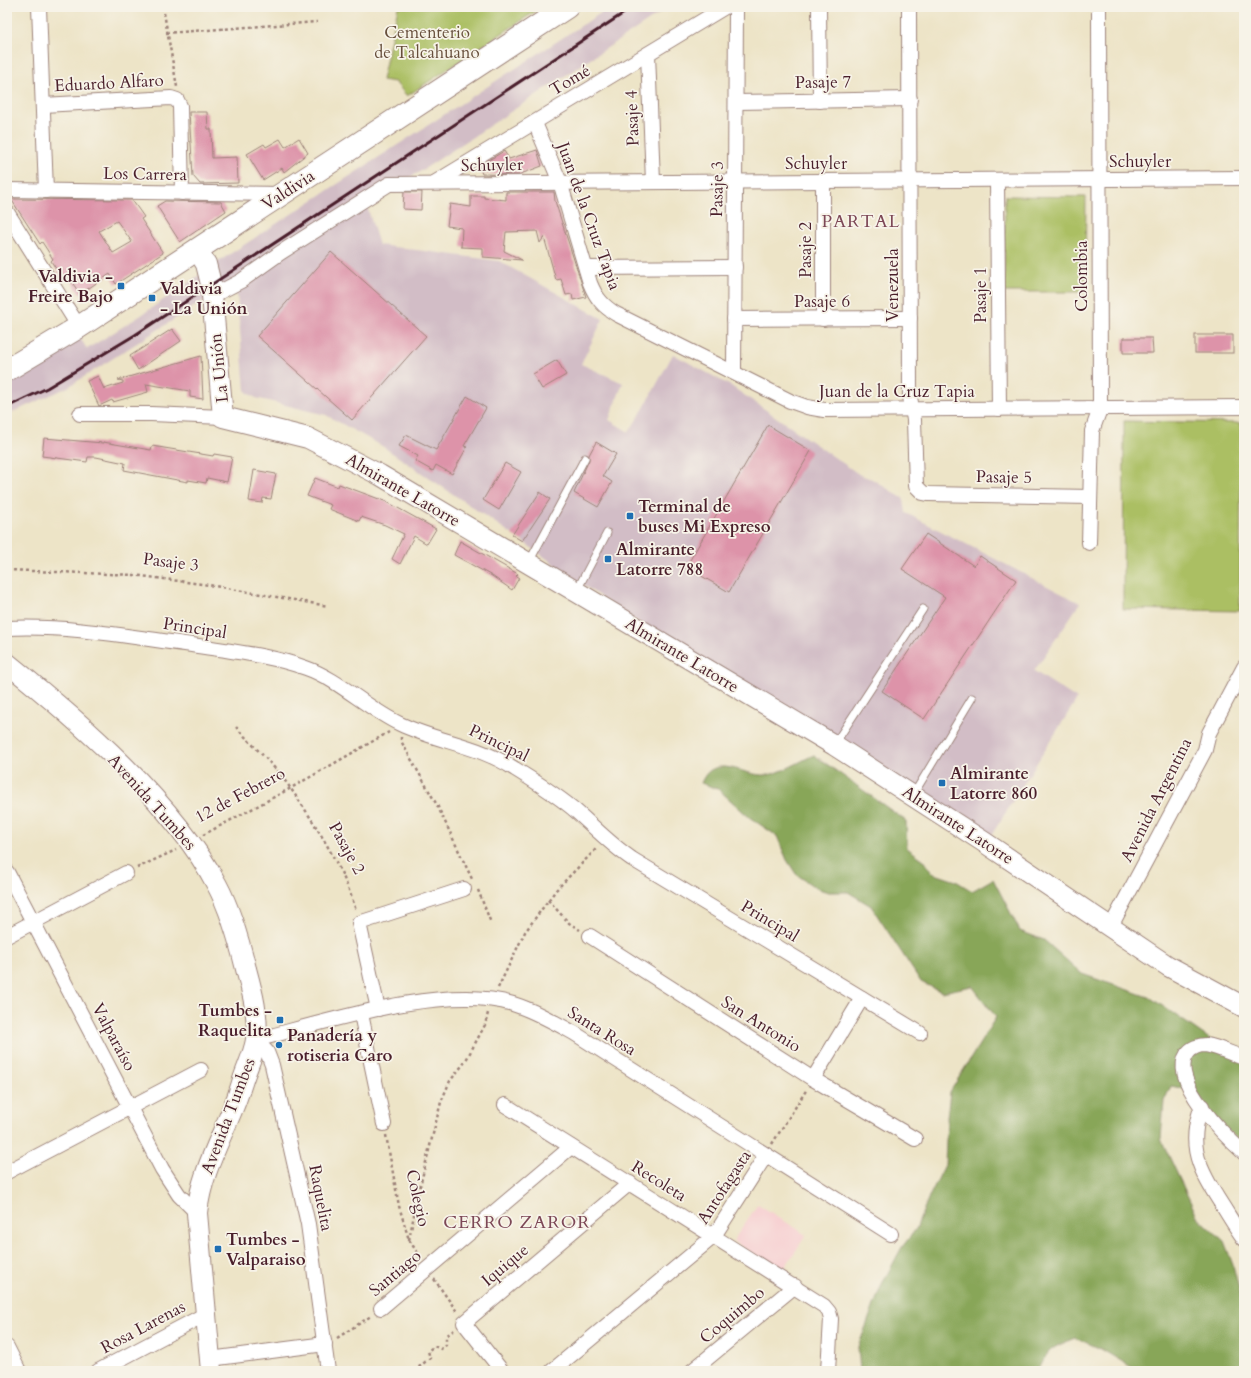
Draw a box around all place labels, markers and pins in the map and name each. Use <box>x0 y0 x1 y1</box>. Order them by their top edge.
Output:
place label: Valdivia - Freire Bajo <box>28 265 113 308</box>
place label: Valdivia - La Unión <box>160 277 248 320</box>
marker: Valdivia - Freire Bajo <box>116 281 126 291</box>
marker: Valdivia - La Unión <box>147 293 157 303</box>
place label: Terminal de buses Mi Expreso <box>638 495 771 538</box>
marker: Terminal de buses Mi Expreso <box>625 511 635 521</box>
place label: Almirante Latorre 788 <box>616 538 703 581</box>
marker: Almirante Latorre 788 <box>603 554 613 564</box>
place label: Almirante Latorre 860 <box>950 762 1038 805</box>
marker: Almirante Latorre 860 <box>937 778 947 788</box>
place label: Tumbes - Raquelita <box>198 999 273 1042</box>
marker: Tumbes - Raquelita <box>275 1015 285 1025</box>
place label: Panadería y rotiseria Caro <box>287 1024 393 1067</box>
marker: Panadería y rotiseria Caro <box>274 1040 284 1050</box>
place label: Tumbes - Valparaiso <box>226 1228 306 1271</box>
marker: Tumbes - Valparaiso <box>213 1244 223 1254</box>

